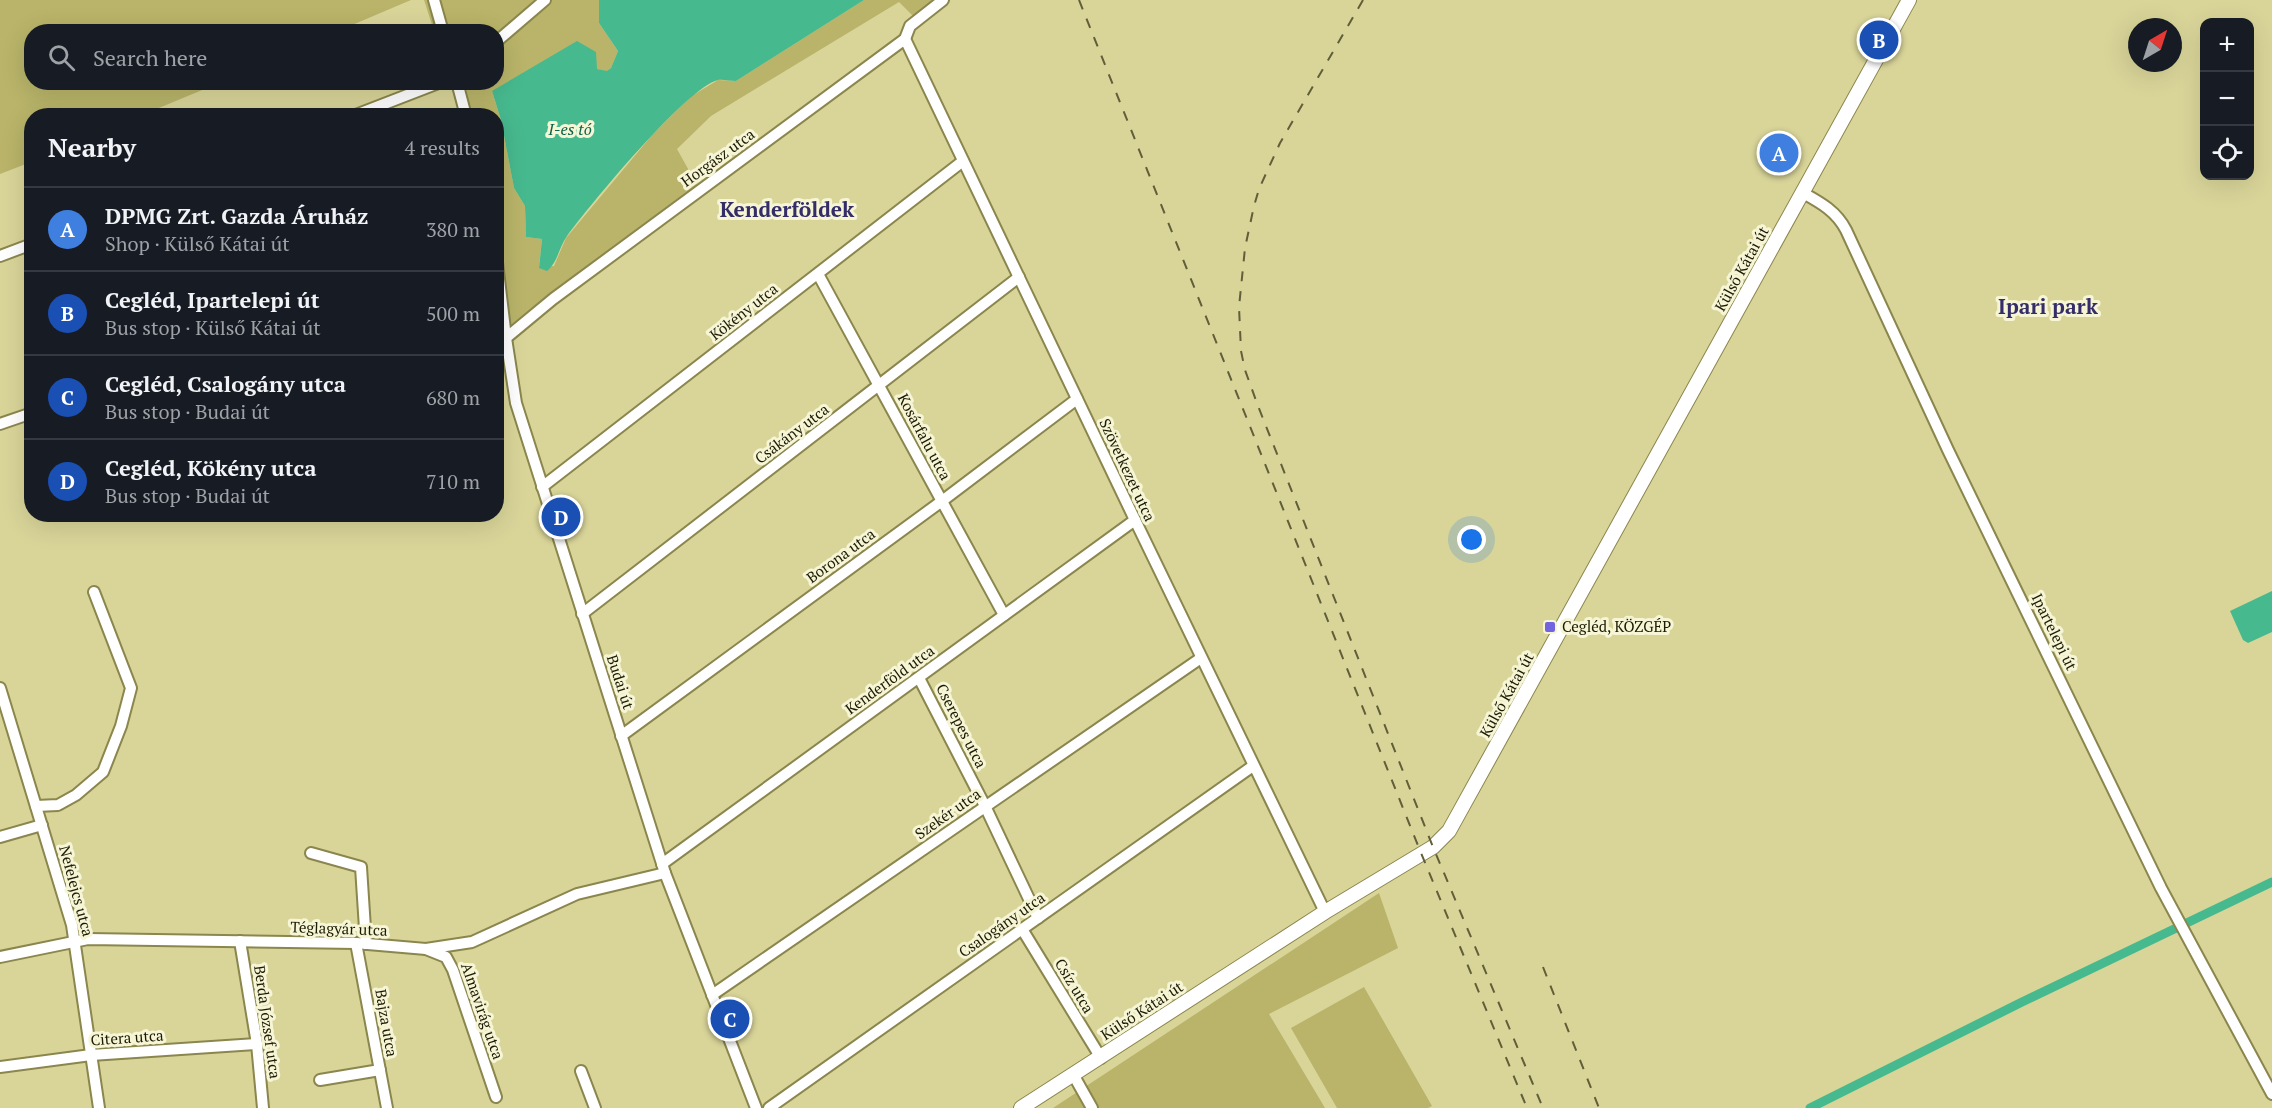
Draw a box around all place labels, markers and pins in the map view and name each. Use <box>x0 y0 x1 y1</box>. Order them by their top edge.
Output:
pin: B <box>1860 18 1898 63</box>
pin: A <box>1760 130 1798 176</box>
pin: D <box>542 494 580 540</box>
place label: Cegléd, KÖZGÉP <box>1562 616 1671 636</box>
marker: Cegléd, KÖZGÉP <box>1543 620 1557 634</box>
pin: C <box>710 996 750 1042</box>

